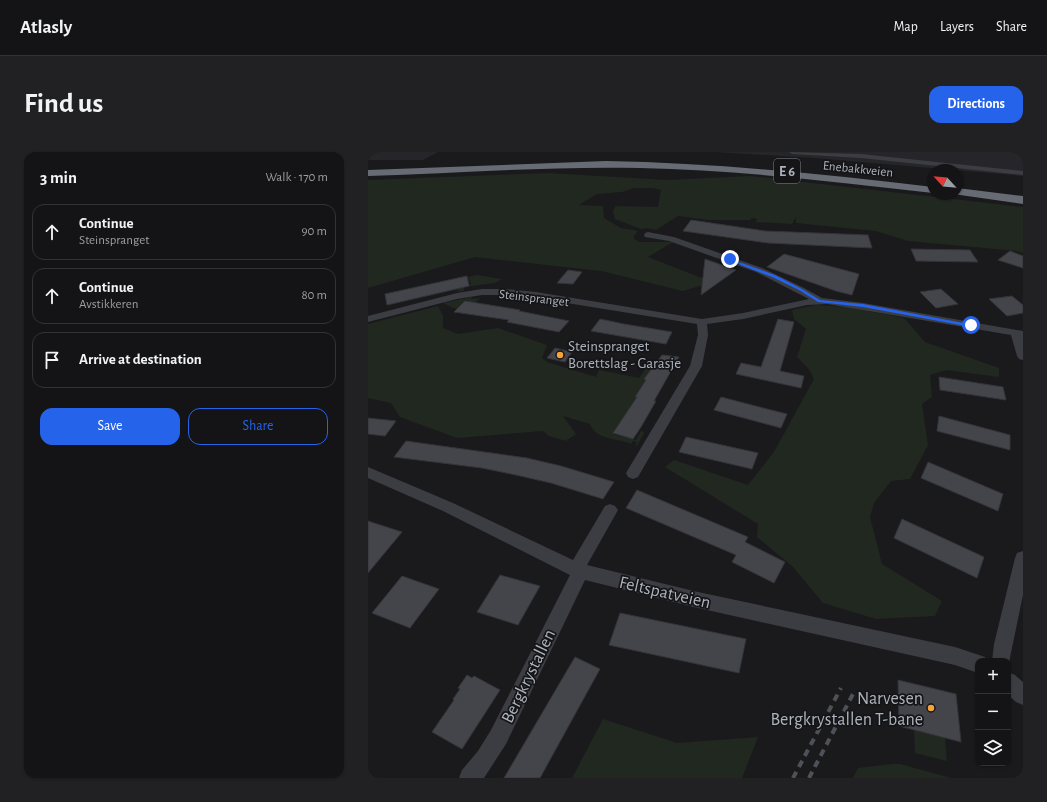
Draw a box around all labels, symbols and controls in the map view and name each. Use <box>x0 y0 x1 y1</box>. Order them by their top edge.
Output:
text: Atlasly <box>20 18 72 37</box>
text: Map <box>893 20 918 34</box>
text: Layers <box>940 20 974 34</box>
text: Share <box>996 20 1027 34</box>
button: Directions <box>929 86 1023 123</box>
text: Find us <box>24 90 103 118</box>
road number: E 6 <box>774 159 800 183</box>
street label: Enebakkveien <box>822 159 894 180</box>
north arrow <box>927 164 963 200</box>
text: 3 min <box>40 169 77 186</box>
text: Walk · 170 m <box>265 171 328 184</box>
text: Continue <box>79 216 134 231</box>
icon: ahead <box>41 221 63 243</box>
text: 90 m <box>301 225 327 238</box>
text: Steinspranget <box>79 234 149 247</box>
route end <box>721 250 739 268</box>
text: Continue <box>79 280 134 295</box>
icon: ahead <box>41 285 63 307</box>
street label: Steinspranget <box>498 288 570 309</box>
text: 80 m <box>301 289 327 302</box>
text: Avstikkeren <box>79 298 138 311</box>
route start <box>962 316 980 334</box>
place label: Steinspranget Borettslag - Garasje <box>568 339 681 371</box>
icon: arrive <box>41 349 63 371</box>
marker: Steinspranget Borettslag - Garasje <box>555 350 565 360</box>
text: Arrive at destination <box>79 352 202 367</box>
button: Save <box>40 408 180 445</box>
button: Share <box>188 408 328 445</box>
street label: Feltspatveien <box>617 574 712 612</box>
street label: Bergkrystallen <box>499 627 559 726</box>
map controls <box>975 658 1011 766</box>
button: + <box>975 658 1011 694</box>
place label: Narvesen Bergkrystallen T-bane <box>770 690 923 729</box>
button: − <box>975 694 1011 730</box>
marker: Narvesen Bergkrystallen T-bane <box>926 703 936 713</box>
button: layers <box>975 730 1011 766</box>

